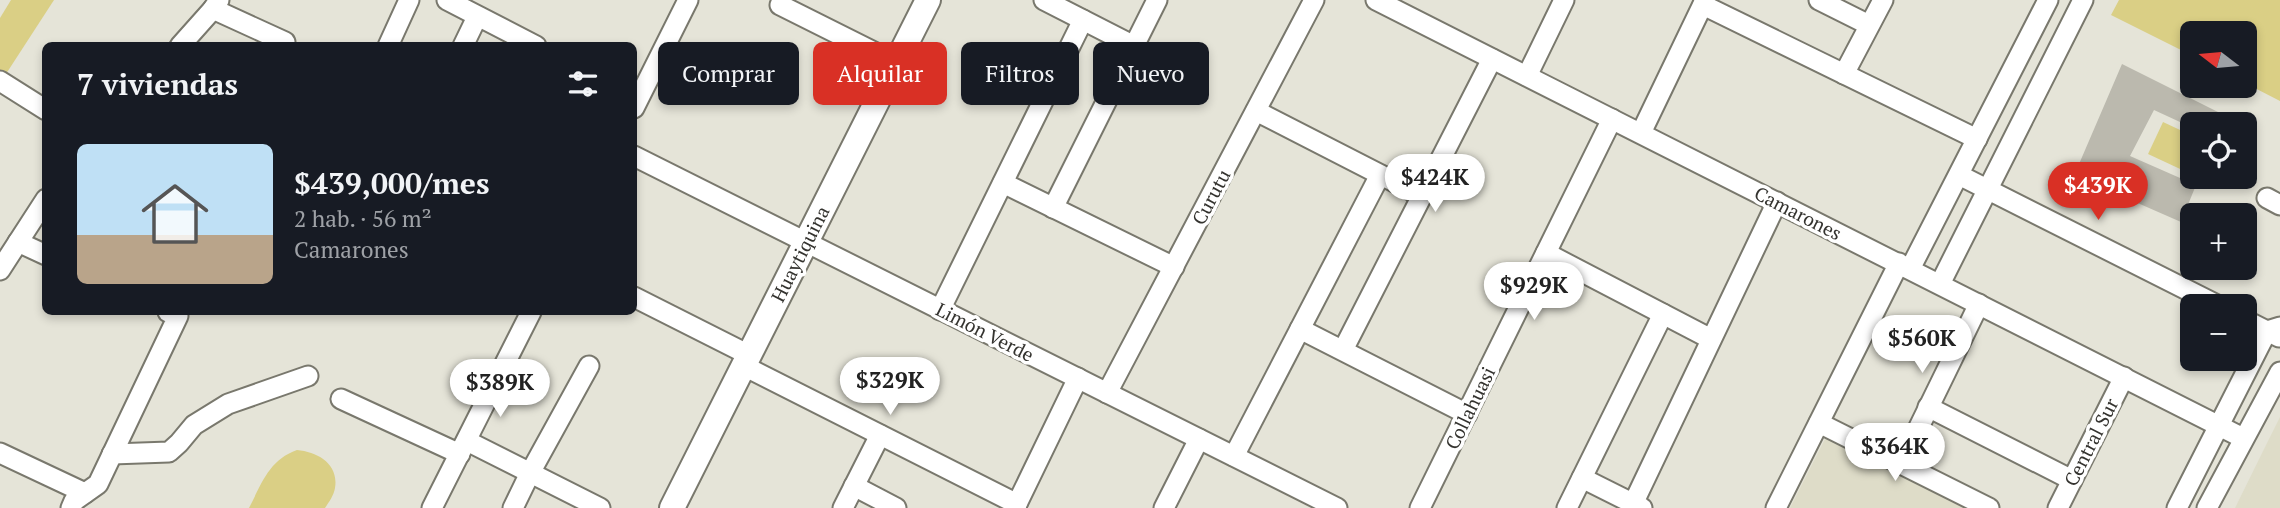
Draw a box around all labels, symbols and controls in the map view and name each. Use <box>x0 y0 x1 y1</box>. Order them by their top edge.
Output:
north arrow <box>2180 21 2258 98</box>
map controls <box>2180 21 2257 371</box>
chip: Comprar <box>658 42 799 105</box>
chip: Alquilar <box>813 42 947 105</box>
chip: Filtros <box>961 42 1079 105</box>
chip: Nuevo <box>1093 42 1209 105</box>
text: 7 viviendas <box>77 64 238 104</box>
icon: filters <box>564 65 602 103</box>
button: locate <box>2180 112 2257 189</box>
pin: $424K <box>1386 154 1484 214</box>
text: $424K <box>1401 161 1469 192</box>
pin: $439K <box>2049 162 2147 222</box>
text: $439,000/mes <box>294 163 490 203</box>
street label: Curutu <box>1186 165 1236 229</box>
text: $439K <box>2064 169 2132 200</box>
icon: home <box>133 172 217 256</box>
street label: Camarones <box>1750 180 1846 245</box>
street label: Huaytiquina <box>765 201 835 306</box>
text: 2 hab. · 56 m² <box>294 203 432 234</box>
button: + <box>2180 203 2257 280</box>
text: Camarones <box>294 234 409 265</box>
pin: $929K <box>1485 262 1583 322</box>
text: $929K <box>1500 269 1568 300</box>
button: − <box>2180 294 2257 371</box>
street label: Limón Verde <box>932 296 1038 367</box>
pin: $560K <box>1873 316 1971 375</box>
text: $560K <box>1888 322 1956 353</box>
pin: $329K <box>841 358 939 417</box>
pin: $389K <box>451 360 549 419</box>
street label: Collahuasi <box>1439 362 1500 453</box>
text: $329K <box>856 364 924 395</box>
text: $389K <box>466 366 534 397</box>
street label: Central Sur <box>2058 393 2124 490</box>
pin: $364K <box>1846 424 1944 483</box>
text: $364K <box>1861 430 1929 461</box>

